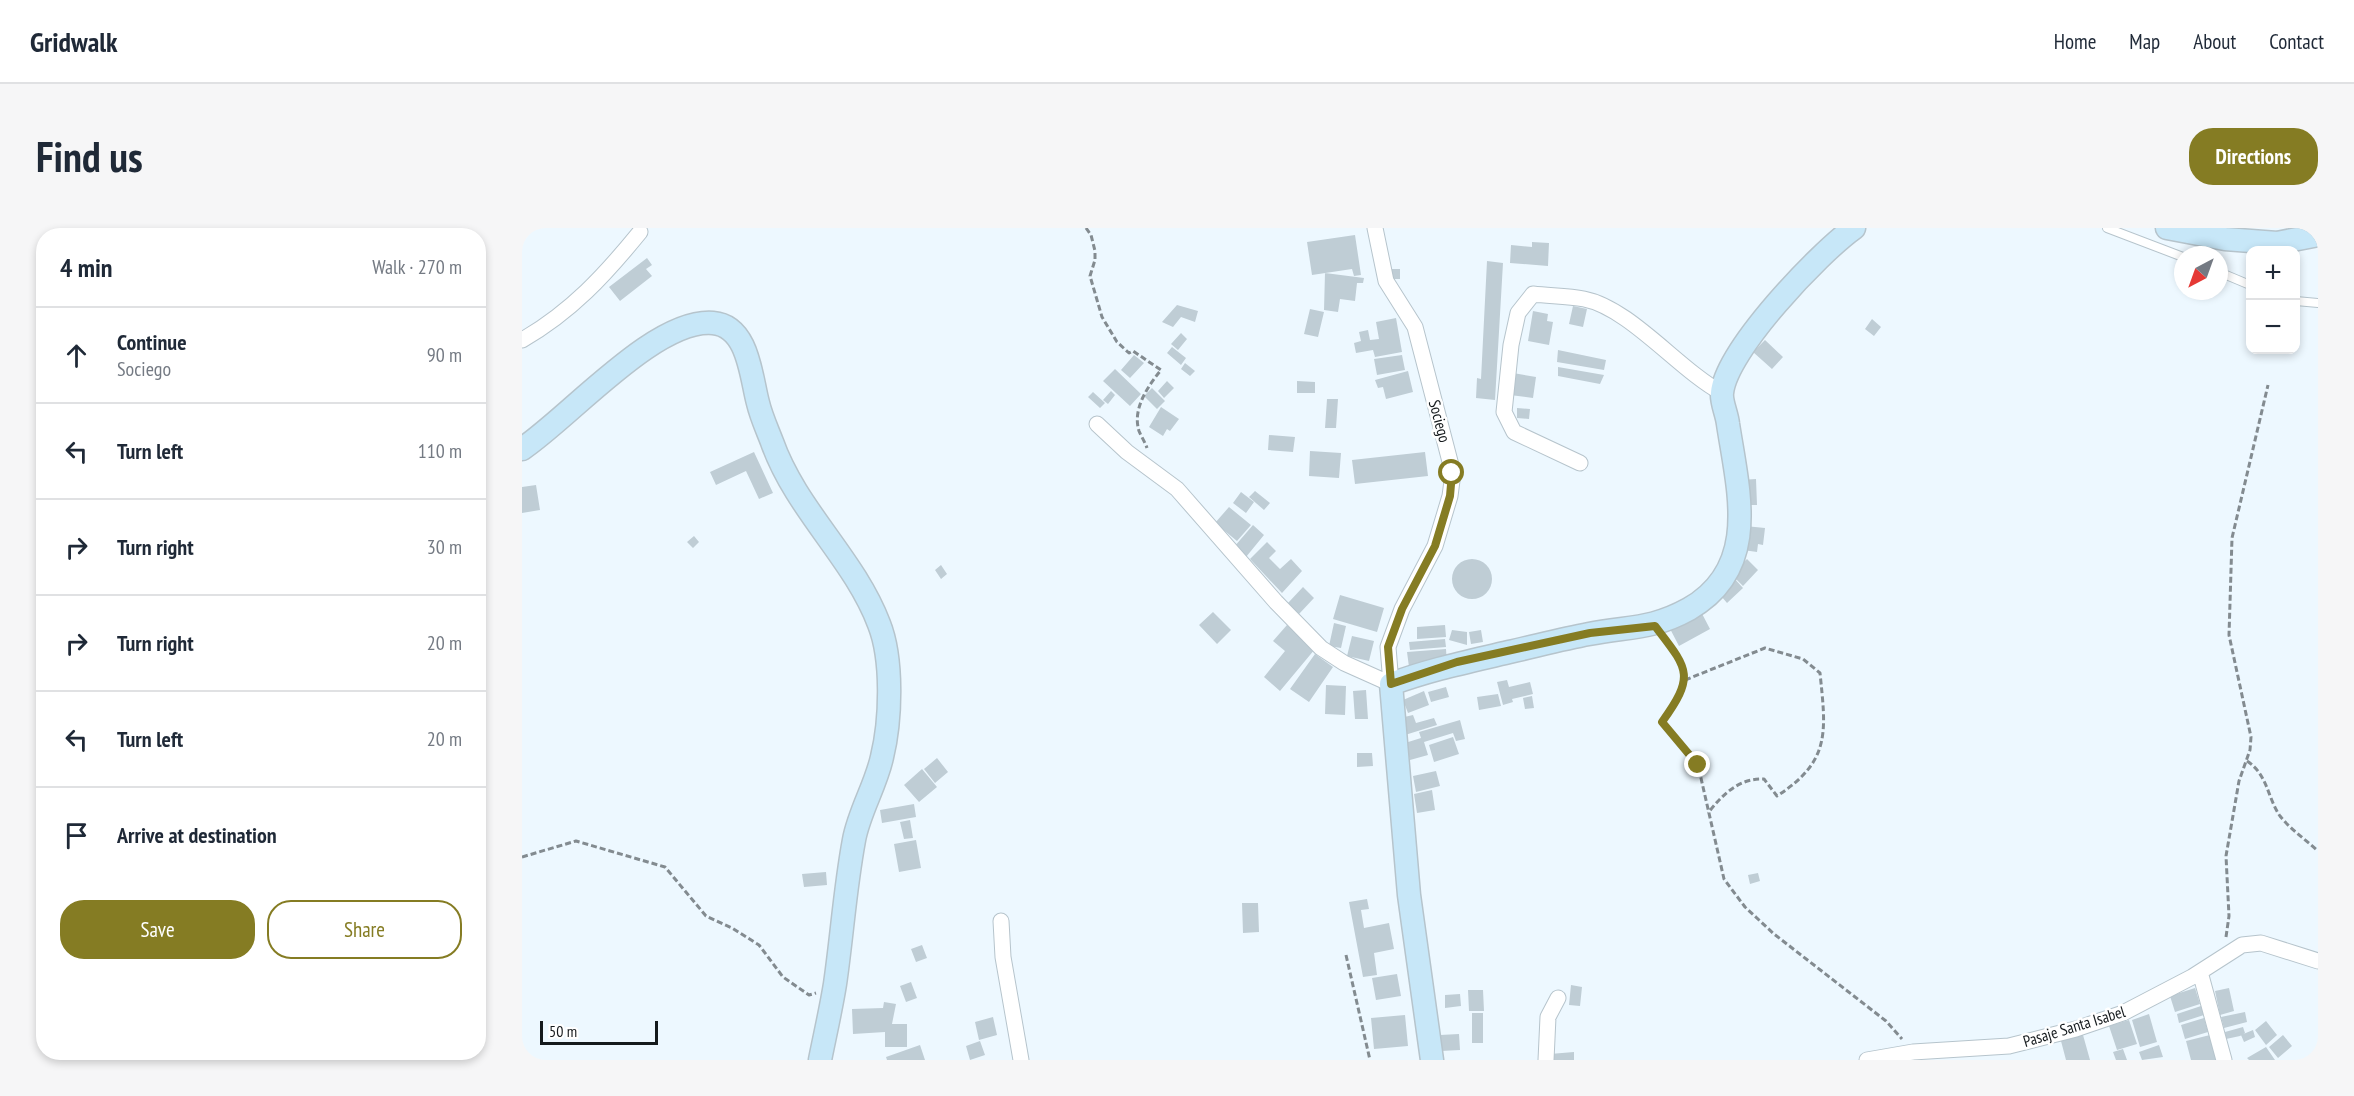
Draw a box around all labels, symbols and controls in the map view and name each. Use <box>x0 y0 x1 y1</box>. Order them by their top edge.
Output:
text: Gridwalk <box>30 23 118 60</box>
text: Home <box>2054 28 2096 55</box>
text: Map <box>2129 28 2160 55</box>
text: About <box>2193 28 2236 55</box>
text: Contact <box>2269 28 2324 55</box>
button: Directions <box>2189 128 2318 185</box>
text: Find us <box>36 129 143 184</box>
north arrow <box>2174 246 2228 300</box>
map controls <box>2246 246 2300 354</box>
button: + <box>2246 246 2300 300</box>
text: 4 min <box>60 251 113 284</box>
text: Walk · 270 m <box>372 254 462 280</box>
button: − <box>2246 300 2300 354</box>
text: Continue <box>117 328 187 356</box>
icon: ahead <box>60 339 93 372</box>
text: 90 m <box>427 342 462 368</box>
text: Sociego <box>117 356 171 382</box>
street label: Sociego <box>1425 398 1455 445</box>
icon: left <box>60 435 93 468</box>
text: Turn left <box>117 437 183 465</box>
text: 110 m <box>418 438 462 464</box>
route start <box>1438 459 1464 485</box>
icon: right <box>60 531 93 564</box>
text: Turn right <box>117 533 194 561</box>
text: 30 m <box>427 534 462 560</box>
icon: right <box>60 627 93 660</box>
text: Turn right <box>117 629 194 657</box>
text: 20 m <box>427 630 462 656</box>
icon: left <box>60 723 93 756</box>
text: Turn left <box>117 725 183 753</box>
text: 20 m <box>427 726 462 752</box>
route end <box>1684 751 1710 777</box>
icon: arrive <box>60 819 93 852</box>
text: Arrive at destination <box>117 821 277 849</box>
button: Save <box>60 900 255 959</box>
button: Share <box>267 900 462 959</box>
street label: Pasaje Santa Isabel <box>2021 1001 2128 1051</box>
scale bar <box>540 1018 658 1046</box>
text: 50 m <box>549 1021 577 1041</box>

